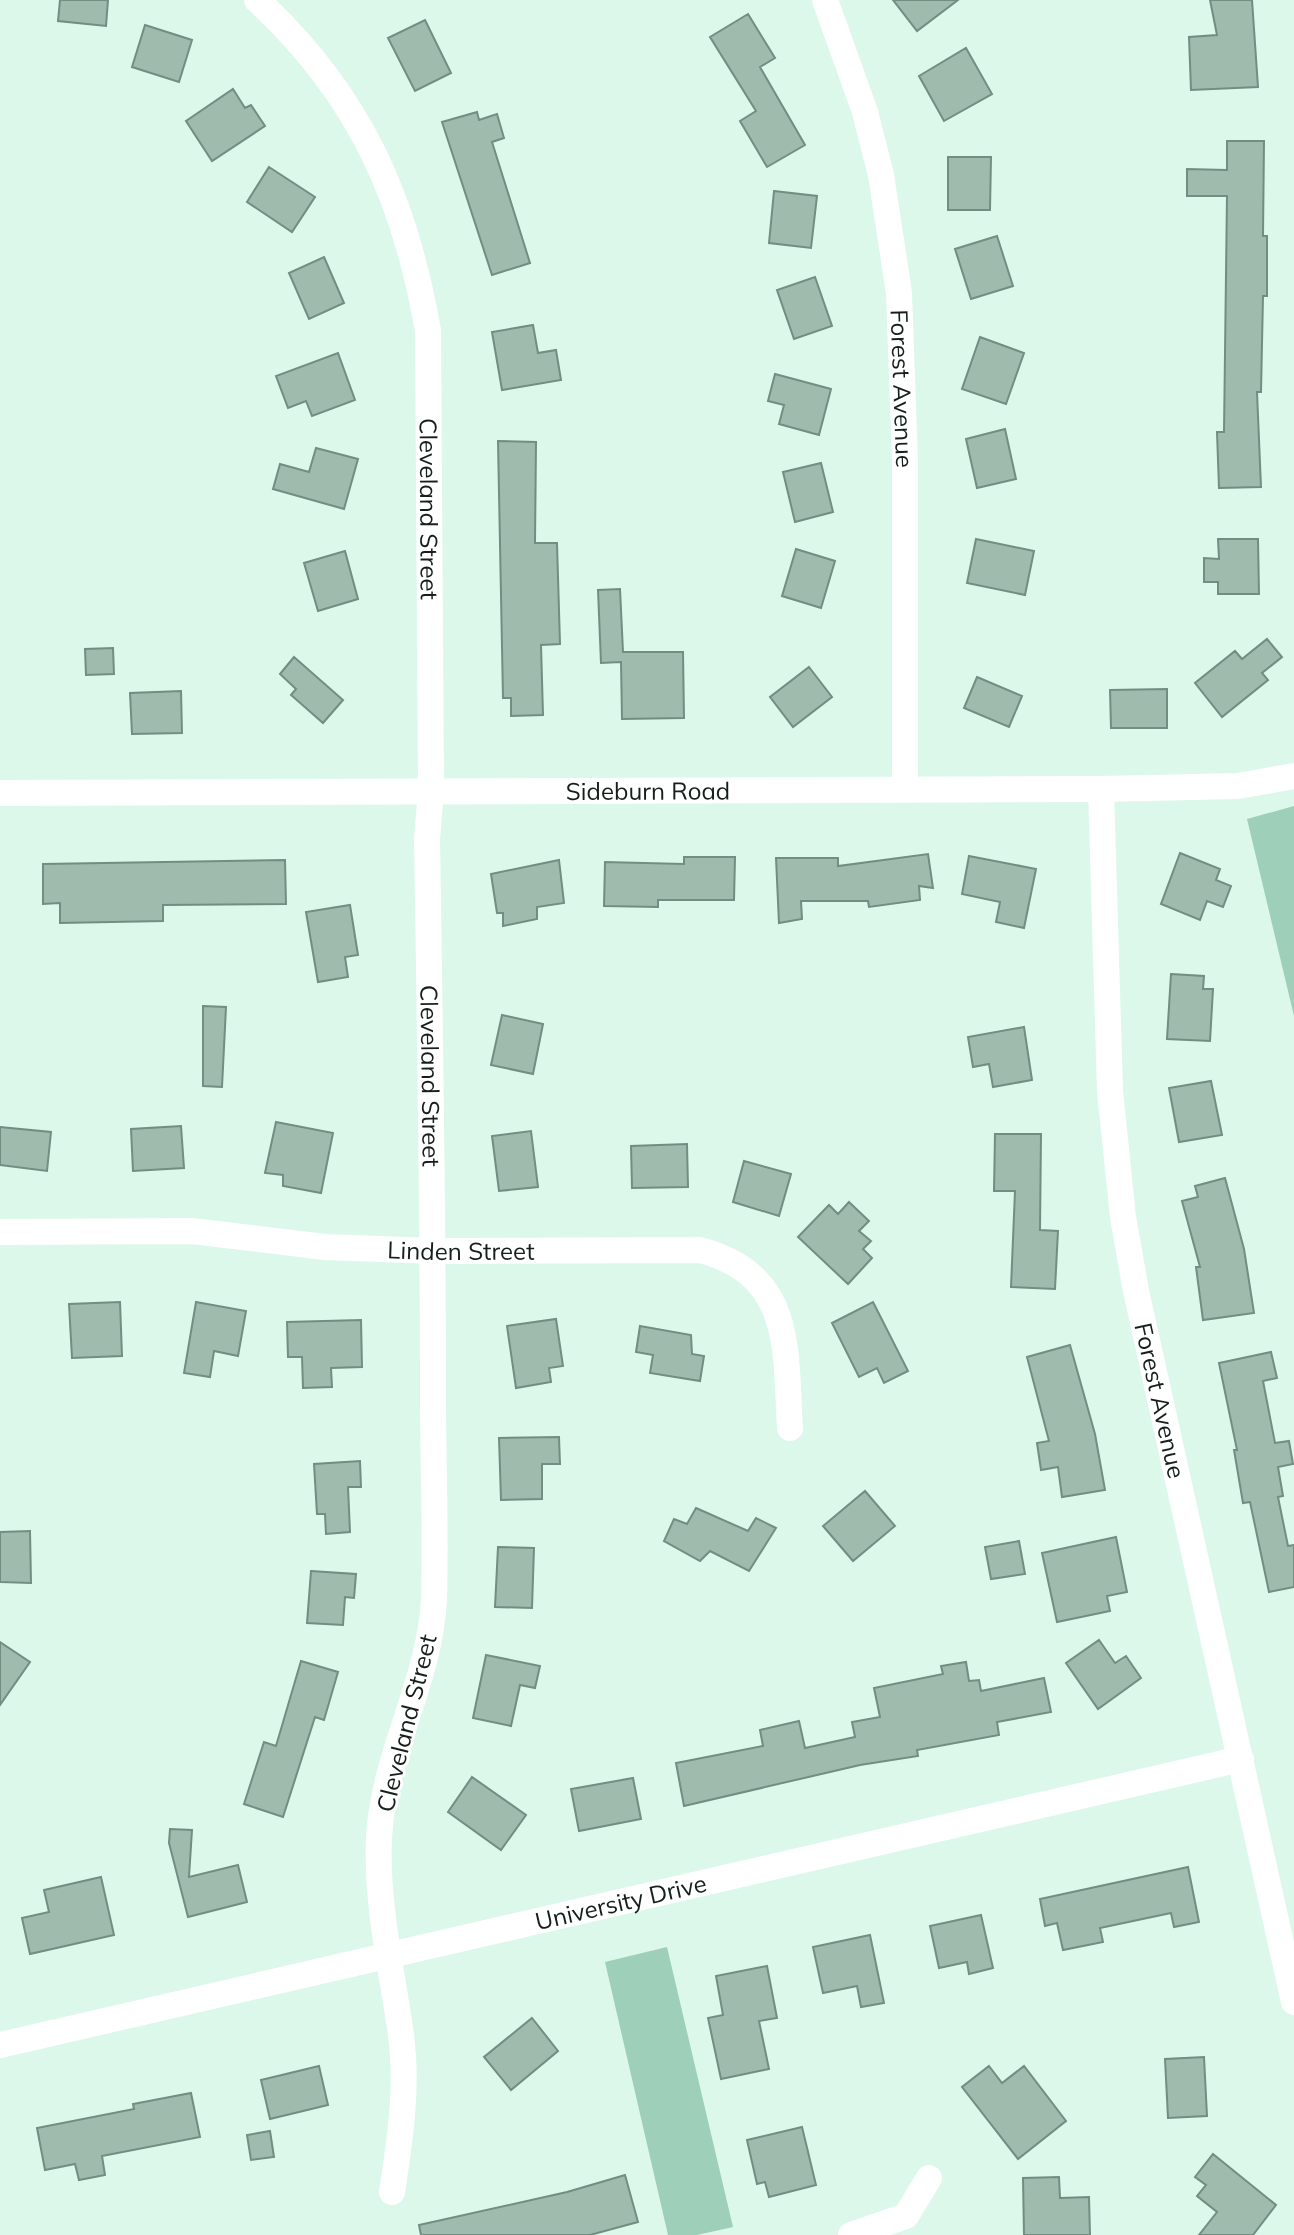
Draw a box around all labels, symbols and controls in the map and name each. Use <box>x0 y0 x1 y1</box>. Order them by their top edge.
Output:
street label: Forest Avenue <box>885 309 920 468</box>
street label: Cleveland Street <box>414 418 445 600</box>
street label: Sideburn Road <box>566 775 730 806</box>
street label: Cleveland Street <box>414 985 447 1167</box>
street label: Linden Street <box>387 1234 535 1266</box>
street label: Forest Avenue <box>1128 1320 1192 1481</box>
street label: Cleveland Street <box>369 1631 443 1815</box>
street label: University Drive <box>532 1868 709 1936</box>

